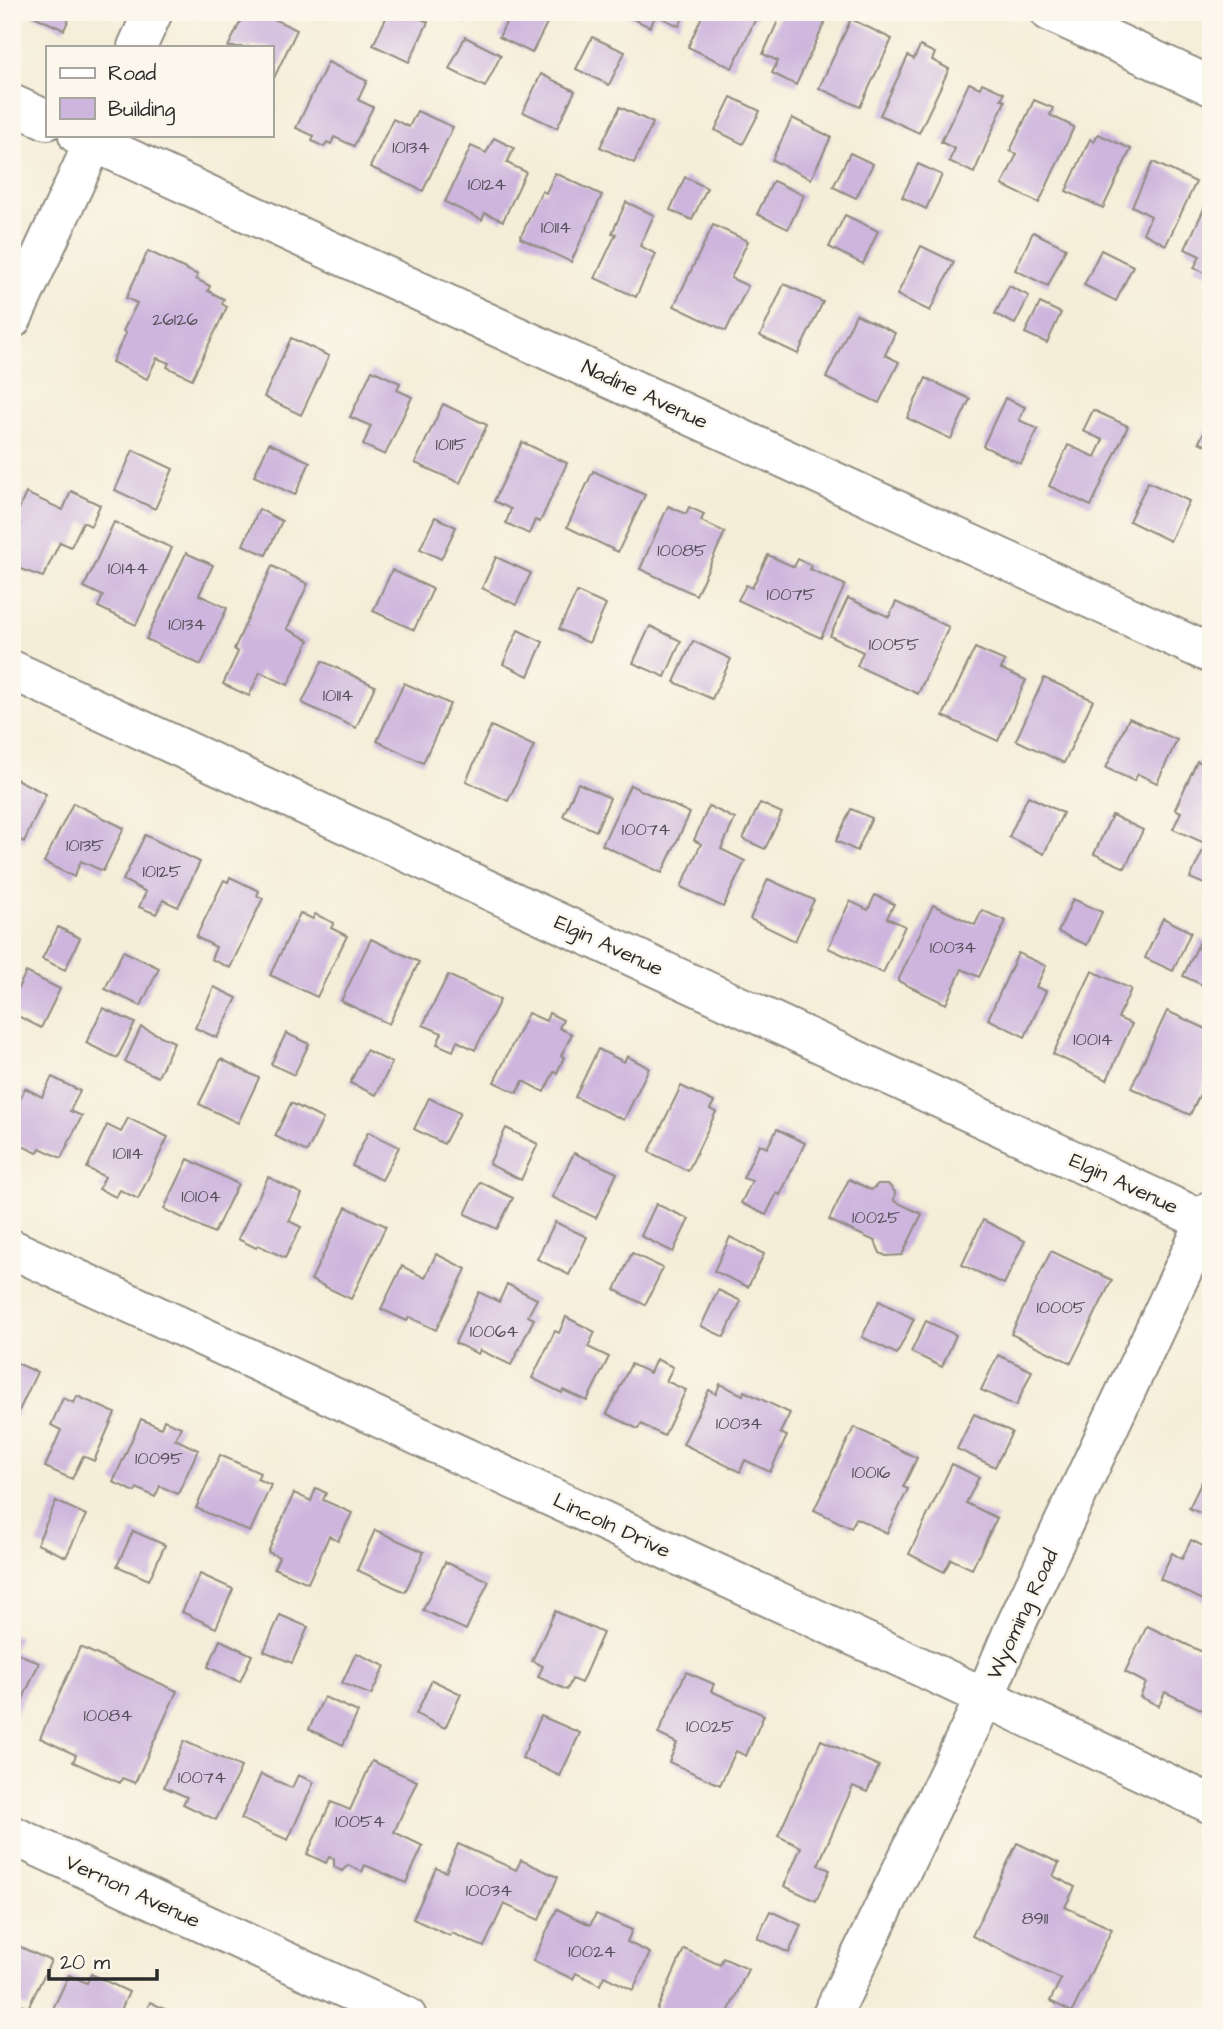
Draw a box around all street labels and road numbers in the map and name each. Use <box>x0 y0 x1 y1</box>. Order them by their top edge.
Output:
street label: Nadine Avenue <box>577 353 713 436</box>
street label: Elgin Avenue <box>549 908 668 985</box>
street label: Elgin Avenue <box>1064 1146 1183 1223</box>
street label: Lincoln Drive <box>548 1486 675 1565</box>
street label: Wyoming Road <box>980 1544 1067 1685</box>
street label: Vernon Avenue <box>61 1848 205 1935</box>

